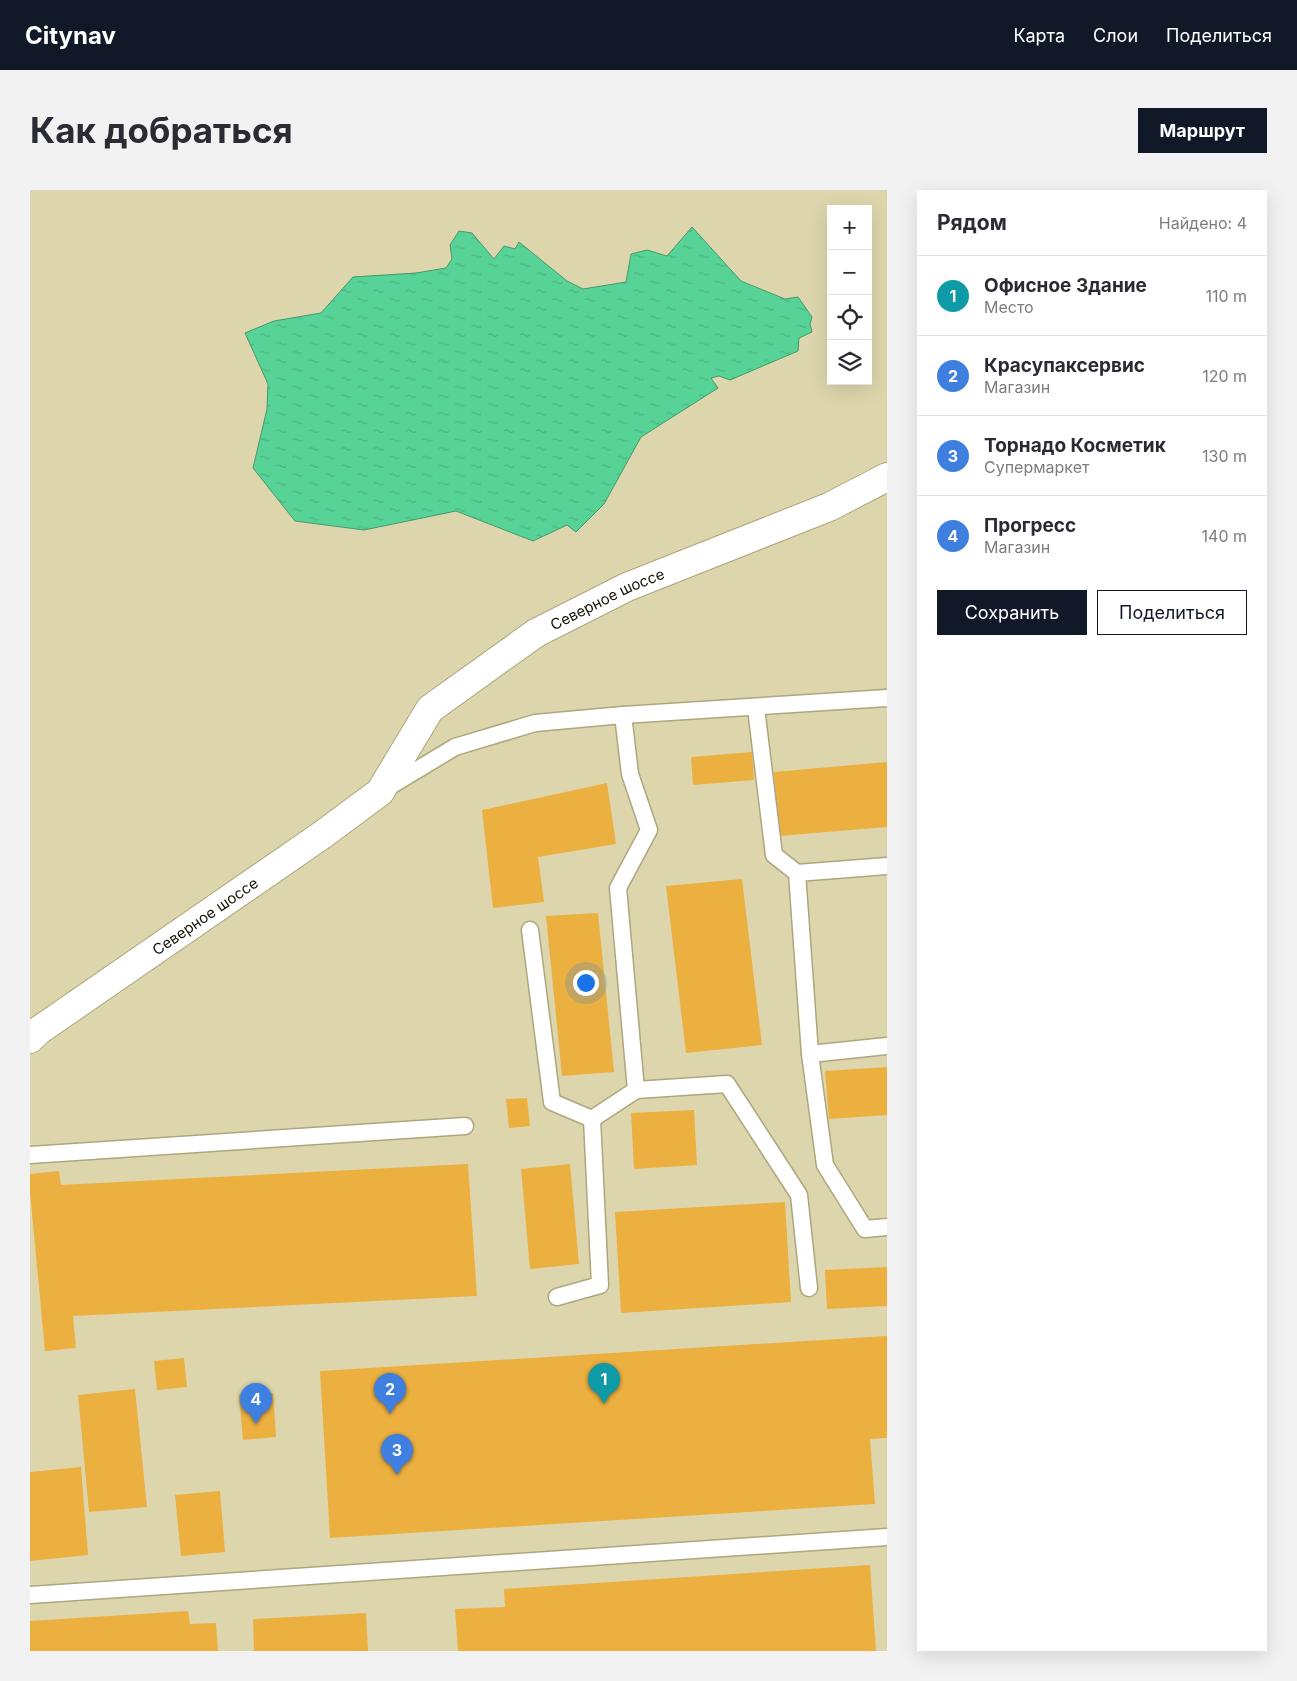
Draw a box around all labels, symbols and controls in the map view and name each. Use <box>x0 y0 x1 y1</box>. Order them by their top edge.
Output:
text: Citynav <box>25 21 116 50</box>
text: Карта <box>1013 25 1065 46</box>
text: Слои <box>1093 25 1138 46</box>
text: Поделиться <box>1166 25 1272 46</box>
button: Маршрут <box>1138 108 1267 153</box>
text: Как добраться <box>30 109 293 151</box>
map controls <box>827 205 872 385</box>
button: + <box>827 205 872 250</box>
text: Рядом <box>937 210 1007 235</box>
text: Найдено: 4 <box>1159 213 1247 233</box>
button: − <box>827 250 872 295</box>
text: Офисное Здание <box>984 274 1147 297</box>
text: 1 <box>950 286 956 306</box>
text: 110 m <box>1205 286 1247 306</box>
button: locate <box>827 295 872 340</box>
text: Место <box>984 297 1034 317</box>
button: layers <box>827 340 872 385</box>
text: Красупаксервис <box>984 354 1145 377</box>
text: 2 <box>948 366 958 386</box>
text: 120 m <box>1202 366 1247 386</box>
text: Магазин <box>984 377 1050 397</box>
text: Торнадо Косметик <box>984 434 1166 457</box>
text: 3 <box>948 446 958 466</box>
text: 130 m <box>1202 446 1247 466</box>
text: Супермаркет <box>984 457 1089 477</box>
text: Прогресс <box>984 514 1076 537</box>
text: 4 <box>948 526 958 546</box>
text: 140 m <box>1202 526 1247 546</box>
text: Магазин <box>984 537 1050 557</box>
street label: Северное шоссе <box>547 564 667 634</box>
button: Сохранить <box>937 590 1087 635</box>
button: Поделиться <box>1097 590 1247 635</box>
street label: Северное шоссе <box>148 873 261 959</box>
your location <box>573 970 599 996</box>
pin: 1 <box>588 1363 620 1404</box>
pin: 2 <box>374 1373 406 1414</box>
pin: 4 <box>240 1383 272 1424</box>
pin: 3 <box>381 1434 413 1475</box>

